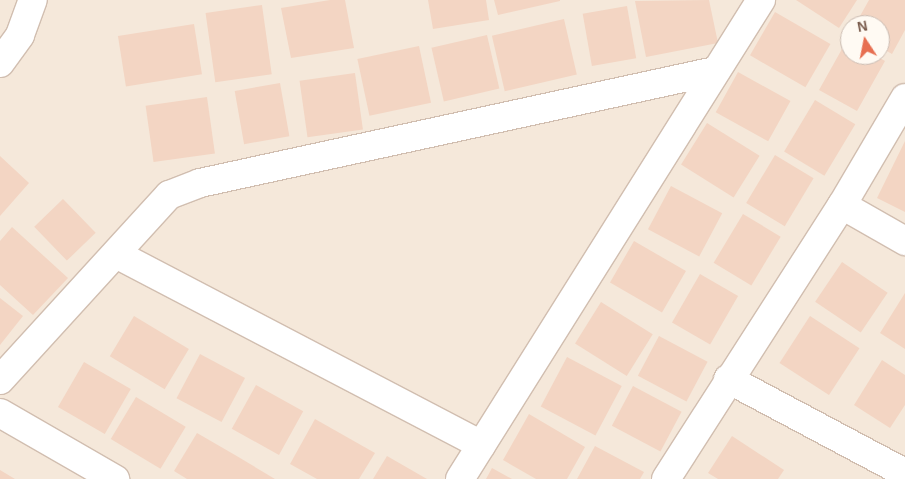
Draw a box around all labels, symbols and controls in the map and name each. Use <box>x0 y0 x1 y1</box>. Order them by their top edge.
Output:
north arrow <box>840 15 890 65</box>
text: N <box>856 17 869 35</box>

